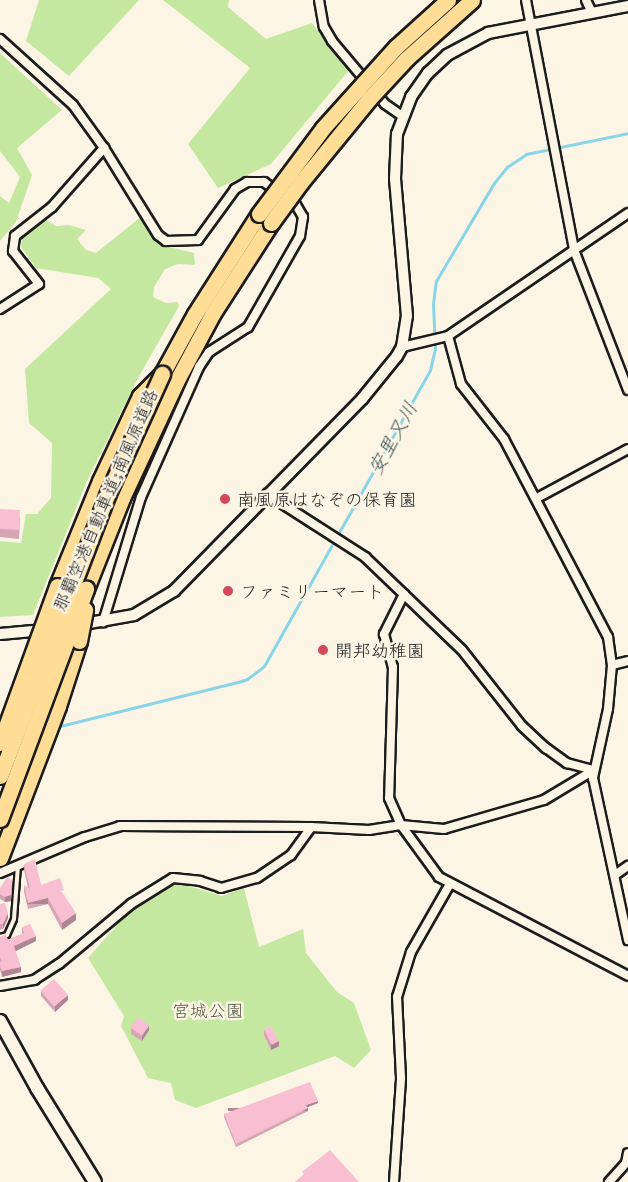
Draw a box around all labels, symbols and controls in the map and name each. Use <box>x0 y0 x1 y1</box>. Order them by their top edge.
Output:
street label: 那覇空港自動車道;南風原道路 <box>48 385 162 615</box>
water label: 安里又川 <box>362 397 422 479</box>
place label: 南風原はなぞの保育園 <box>237 488 417 510</box>
marker: 南風原はなぞの保育園 <box>218 492 232 506</box>
place label: ファミリーマート <box>240 580 384 602</box>
marker: ファミリーマート <box>221 584 235 598</box>
place label: 開邦幼稚園 <box>335 639 425 661</box>
marker: 開邦幼稚園 <box>316 643 330 657</box>
park label: 宮城公園 <box>172 999 244 1021</box>

